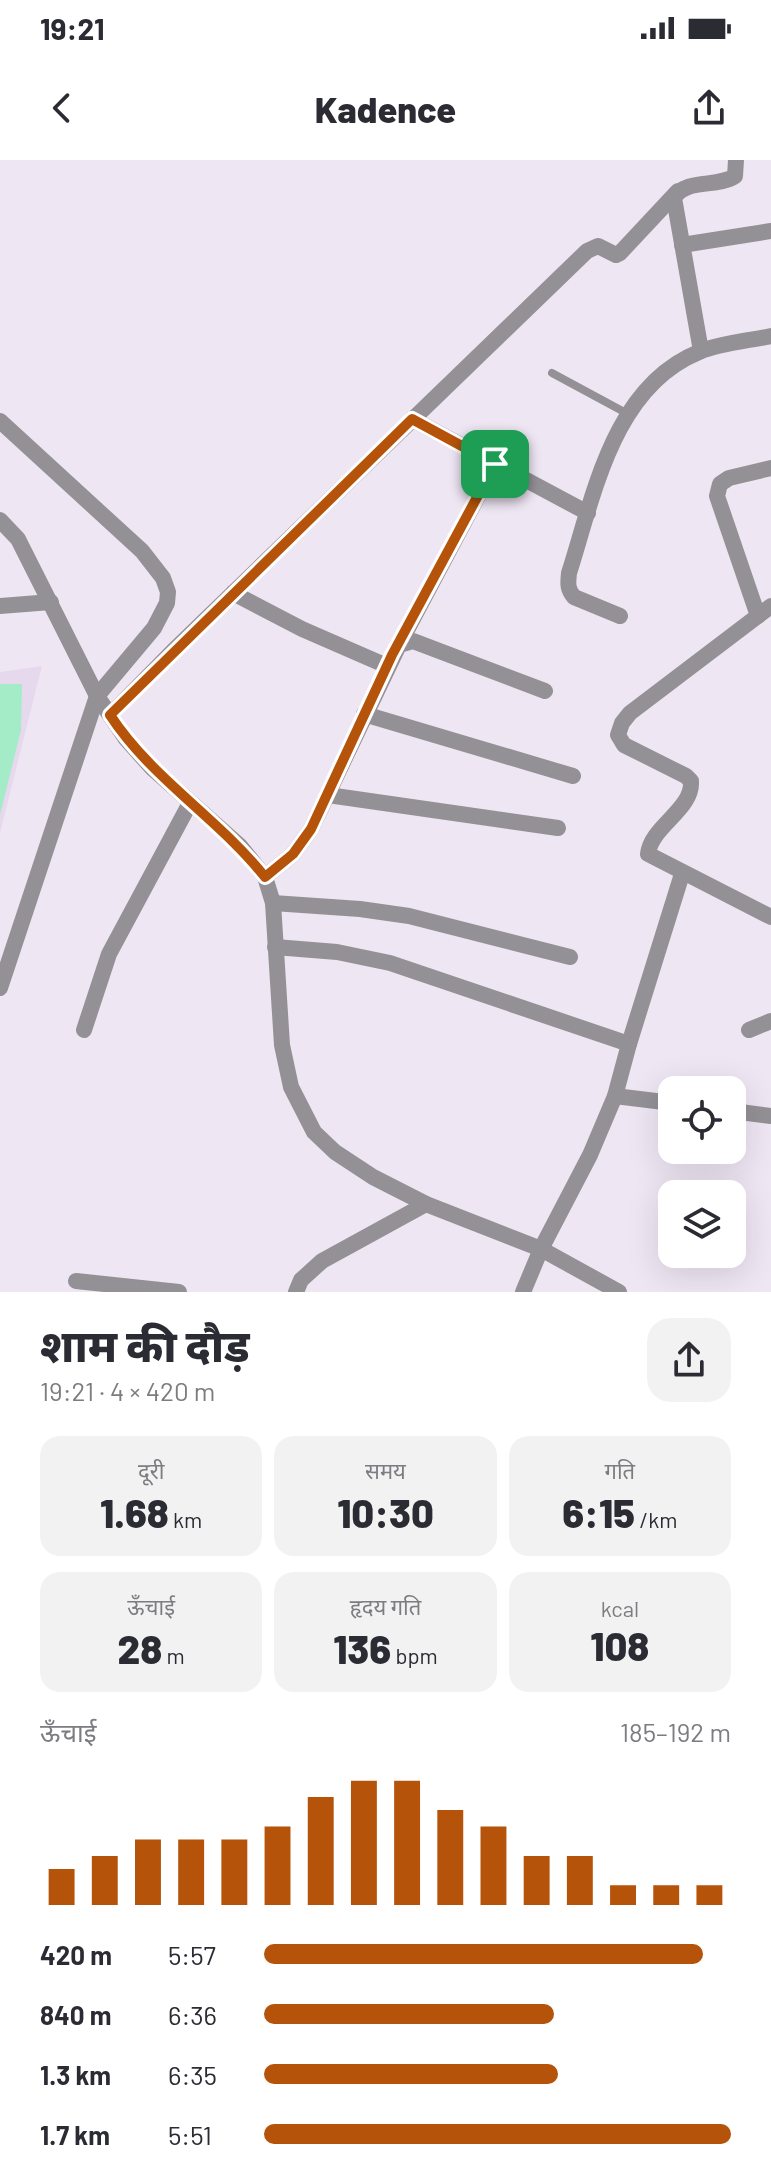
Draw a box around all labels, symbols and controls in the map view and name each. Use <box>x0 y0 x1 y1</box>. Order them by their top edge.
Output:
text: 19:21 <box>40 10 105 46</box>
icon: back <box>40 86 84 130</box>
icon: share <box>687 86 731 130</box>
text: Kadence <box>315 87 456 130</box>
pin <box>461 430 529 498</box>
icon: arrive <box>473 442 517 486</box>
map controls <box>658 1076 746 1268</box>
button: locate <box>658 1076 746 1164</box>
button: layers <box>658 1180 746 1268</box>
text: शाम की दौड़ <box>40 1318 250 1371</box>
button: share <box>647 1318 731 1402</box>
text: 19:21 · 4 × 420 m <box>40 1375 215 1406</box>
text: दूरी <box>138 1457 164 1483</box>
text: समय <box>365 1457 406 1483</box>
text: गति <box>605 1457 635 1483</box>
text: 1.68 <box>100 1488 169 1536</box>
text: 10:30 <box>337 1488 434 1536</box>
text: 6:15 <box>562 1488 635 1536</box>
text: km <box>169 1506 202 1532</box>
text: /km <box>635 1506 677 1532</box>
text: ऊँचाई <box>127 1593 175 1619</box>
text: हृदय गति <box>350 1593 421 1619</box>
text: kcal <box>601 1595 639 1621</box>
text: 108 <box>590 1621 649 1669</box>
text: 28 <box>118 1624 162 1672</box>
text: 136 <box>333 1624 391 1672</box>
text: m <box>162 1642 185 1668</box>
text: bpm <box>391 1642 438 1668</box>
text: ऊँचाई <box>40 1716 96 1747</box>
text: 185–192 m <box>620 1716 731 1747</box>
text: 420 m <box>40 1939 112 1970</box>
text: 5:57 <box>168 1939 216 1970</box>
text: 840 m <box>40 1999 112 2030</box>
text: 6:36 <box>168 1999 217 2030</box>
text: 1.3 km <box>40 2059 111 2090</box>
text: 6:35 <box>168 2059 217 2090</box>
text: 1.7 km <box>40 2119 110 2150</box>
text: 5:51 <box>168 2119 212 2150</box>

